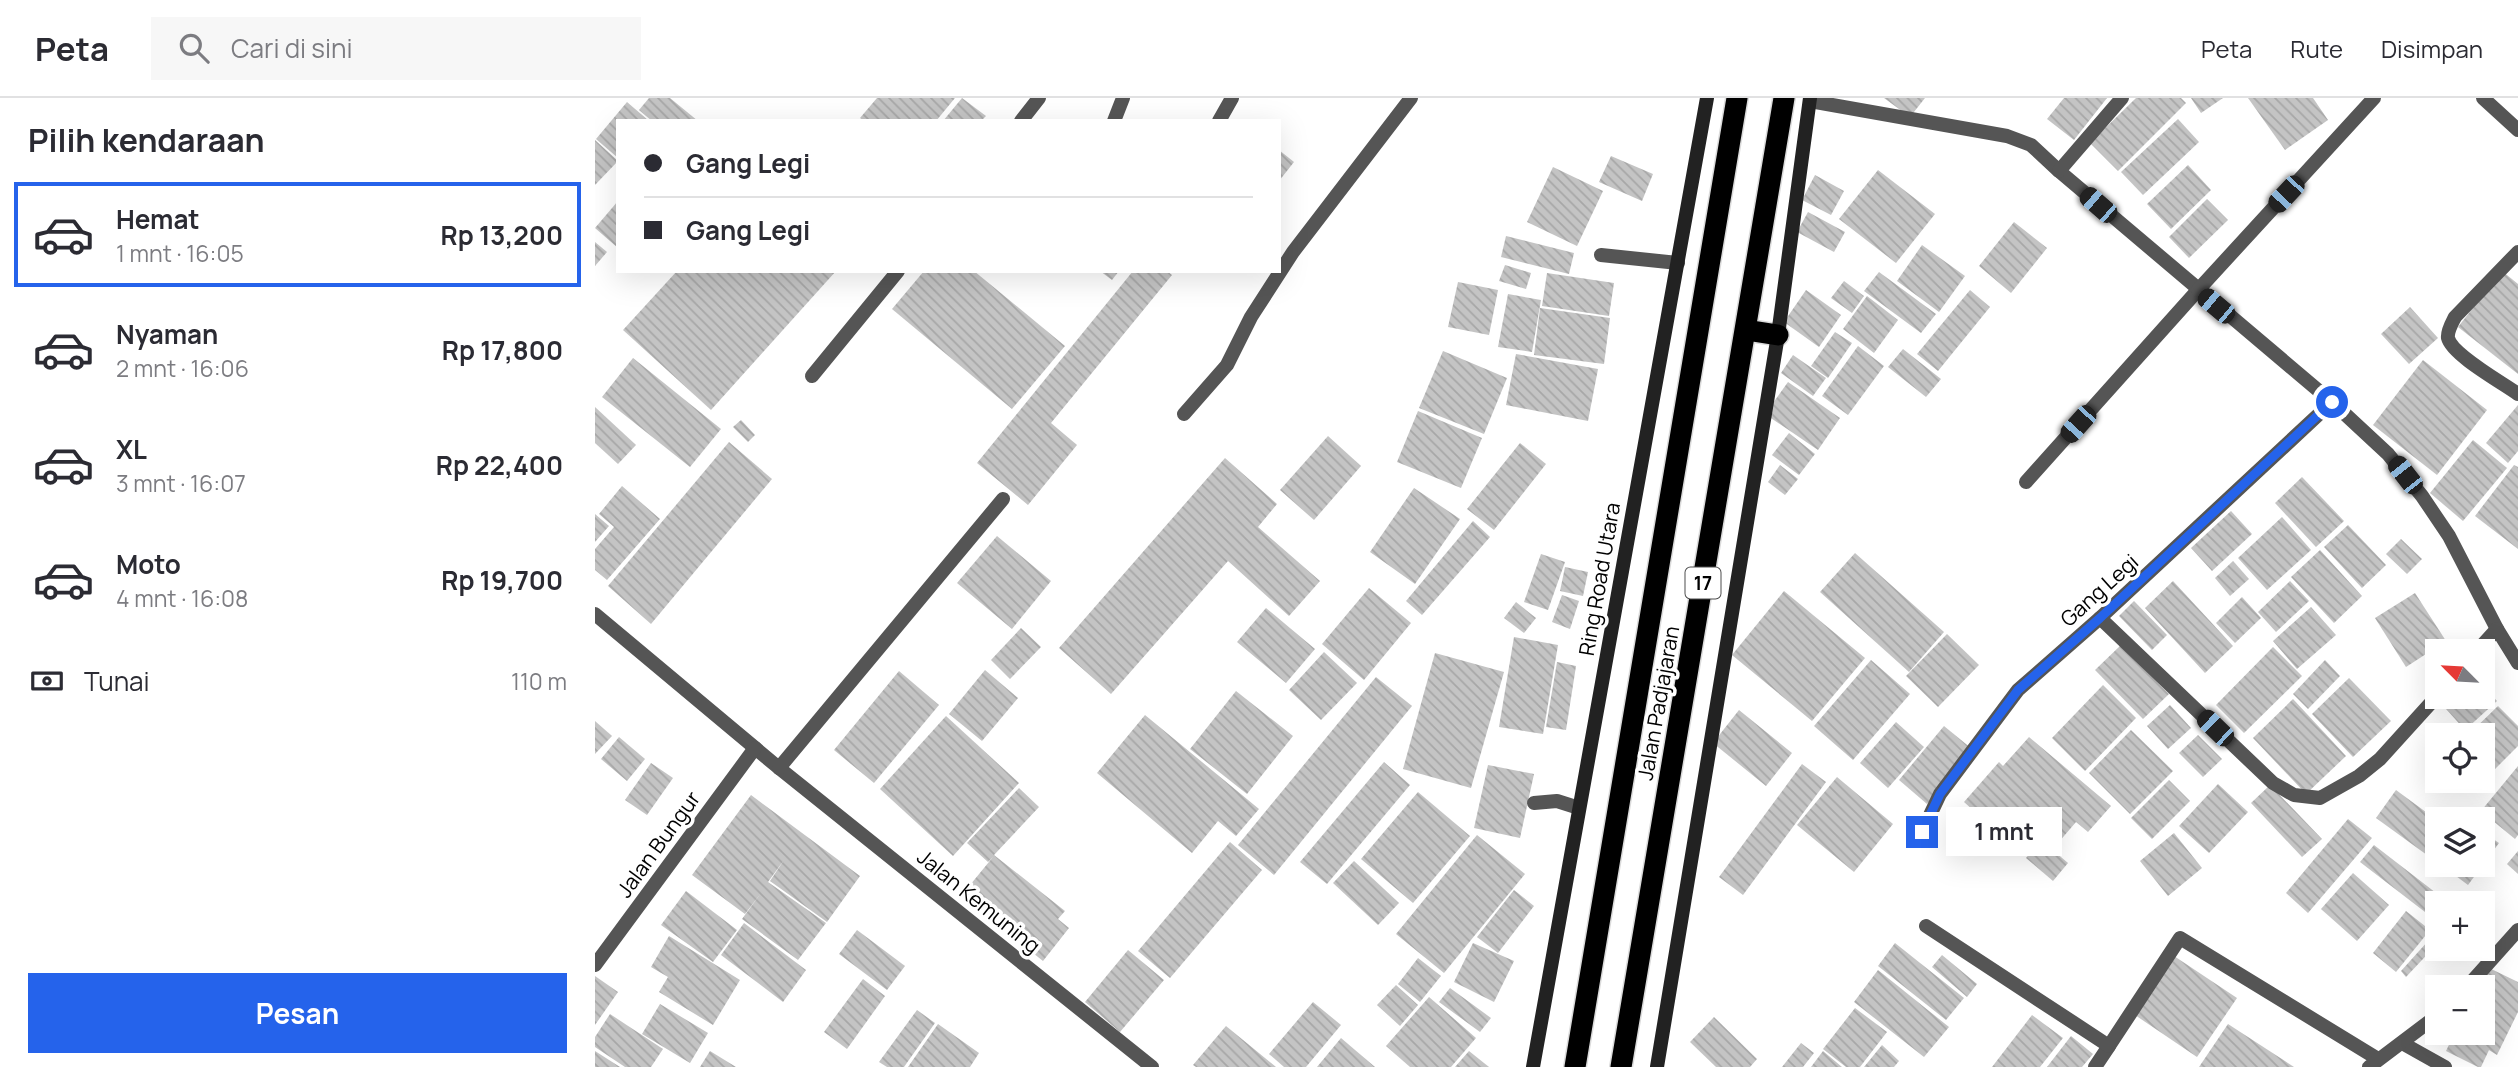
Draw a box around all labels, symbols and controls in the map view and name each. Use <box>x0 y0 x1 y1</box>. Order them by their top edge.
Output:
search box <box>151 17 641 80</box>
text: Peta <box>35 26 109 71</box>
icon: search <box>175 29 213 67</box>
text: Cari di sini <box>231 30 353 66</box>
text: Peta <box>2201 32 2252 65</box>
text: Rute <box>2290 32 2343 65</box>
text: Disimpan <box>2381 32 2483 65</box>
text: Pilih kendaraan <box>28 118 265 162</box>
text: Gang Legi <box>686 145 810 181</box>
car <box>2264 171 2309 217</box>
car <box>2076 183 2121 227</box>
text: Hemat <box>116 201 200 237</box>
icon: car <box>32 203 95 266</box>
text: Gang Legi <box>686 212 810 248</box>
text: Rp 13,200 <box>441 217 563 253</box>
text: 1 mnt · 16:05 <box>116 237 244 269</box>
car <box>2194 284 2239 328</box>
text: Nyaman <box>116 316 218 352</box>
icon: car <box>32 318 95 381</box>
text: Rp 17,800 <box>442 332 563 368</box>
text: 2 mnt · 16:06 <box>116 352 249 384</box>
route start <box>2316 386 2348 418</box>
car <box>2057 401 2100 447</box>
text: XL <box>116 431 147 467</box>
icon: car <box>32 433 95 496</box>
text: Rp 22,400 <box>436 447 563 483</box>
car <box>2384 452 2427 498</box>
text: 3 mnt · 16:07 <box>116 467 246 499</box>
street label: Ring Road Utara <box>1572 500 1626 658</box>
text: Moto <box>116 546 181 582</box>
icon: car <box>32 548 95 611</box>
street label: Gang Legi <box>2054 548 2144 632</box>
text: Rp 19,700 <box>441 562 563 598</box>
road number: 17 <box>1685 568 1721 598</box>
text: 4 mnt · 16:08 <box>116 582 248 614</box>
street label: Jalan Padjajaran <box>1631 624 1685 782</box>
north arrow <box>2425 639 2495 709</box>
map controls <box>2425 639 2495 1045</box>
icon: cash <box>28 662 66 700</box>
text: Tunai <box>84 663 150 699</box>
text: 110 m <box>511 665 567 697</box>
car <box>2193 706 2238 750</box>
button: locate <box>2425 723 2495 793</box>
street label: Jalan Bungur <box>610 785 706 903</box>
button: layers <box>2425 807 2495 877</box>
callout: 1 mnt <box>1947 808 2062 856</box>
text: 1 mnt <box>1974 815 2034 847</box>
route end <box>1906 816 1938 848</box>
street label: Jalan Kemuning <box>912 843 1046 959</box>
button: + <box>2425 891 2495 961</box>
button: Pesan <box>28 973 567 1053</box>
button: − <box>2425 975 2495 1045</box>

